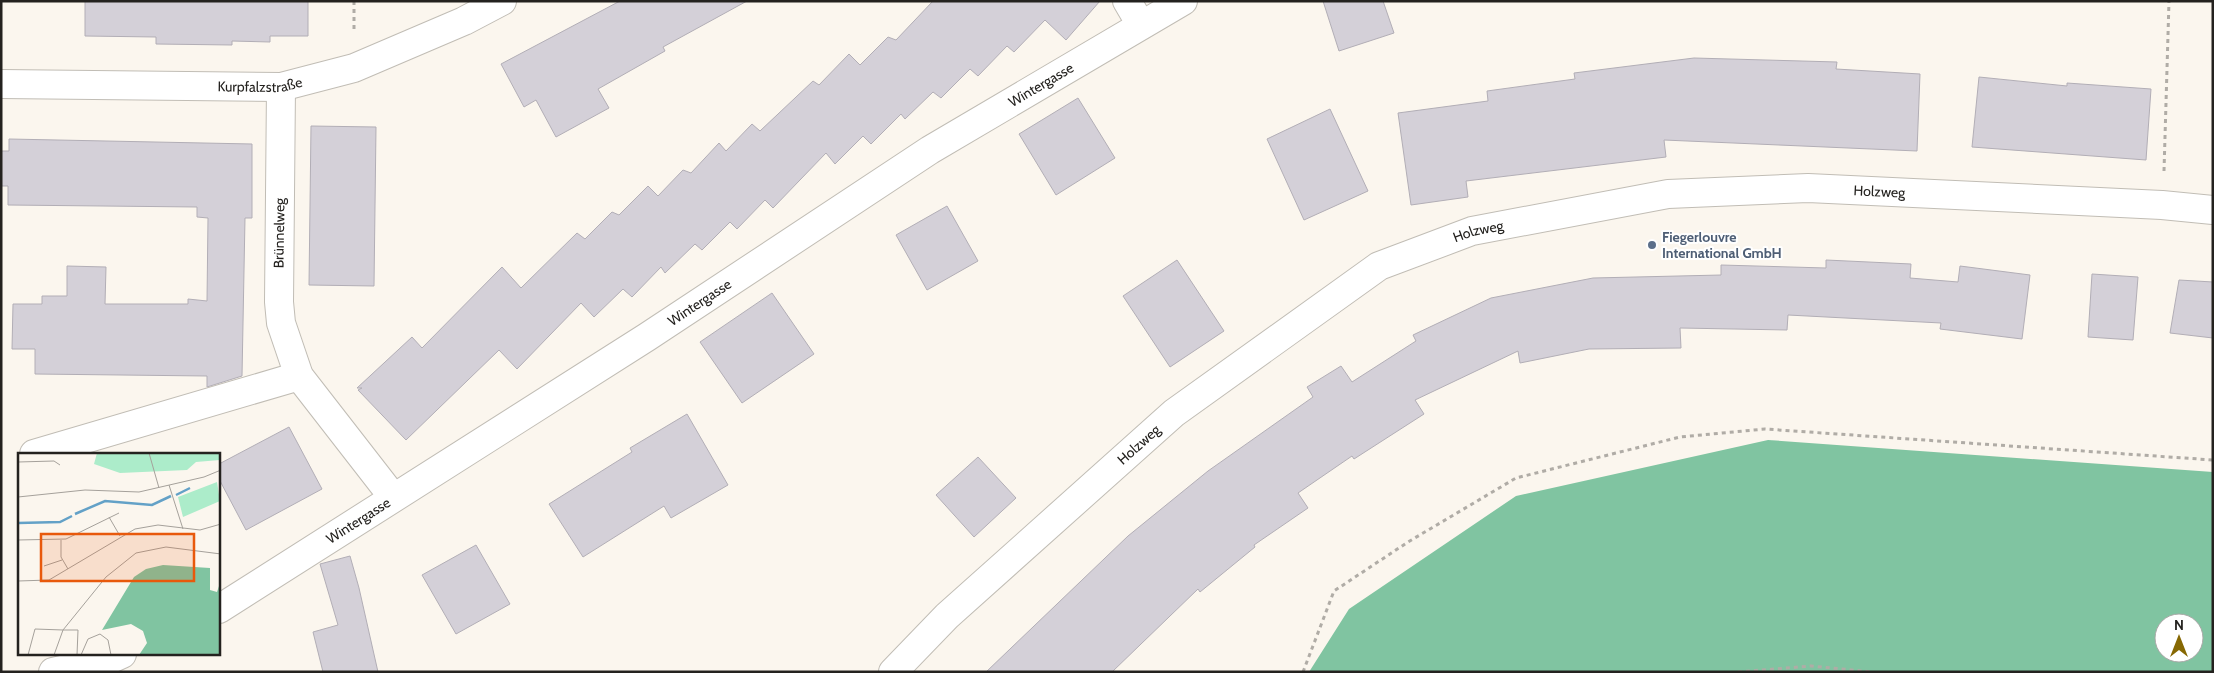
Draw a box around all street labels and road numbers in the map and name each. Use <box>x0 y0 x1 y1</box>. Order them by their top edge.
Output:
street label: Wintergasse <box>1005 59 1077 111</box>
street label: Kurpfalzstraße <box>217 73 304 96</box>
street label: Holzweg <box>1853 181 1907 202</box>
street label: Brünnelweg <box>269 197 289 268</box>
street label: Holzweg <box>1450 216 1506 246</box>
street label: Wintergasse <box>664 275 735 330</box>
street label: Holzweg <box>1114 420 1165 468</box>
street label: Wintergasse <box>323 493 394 548</box>

